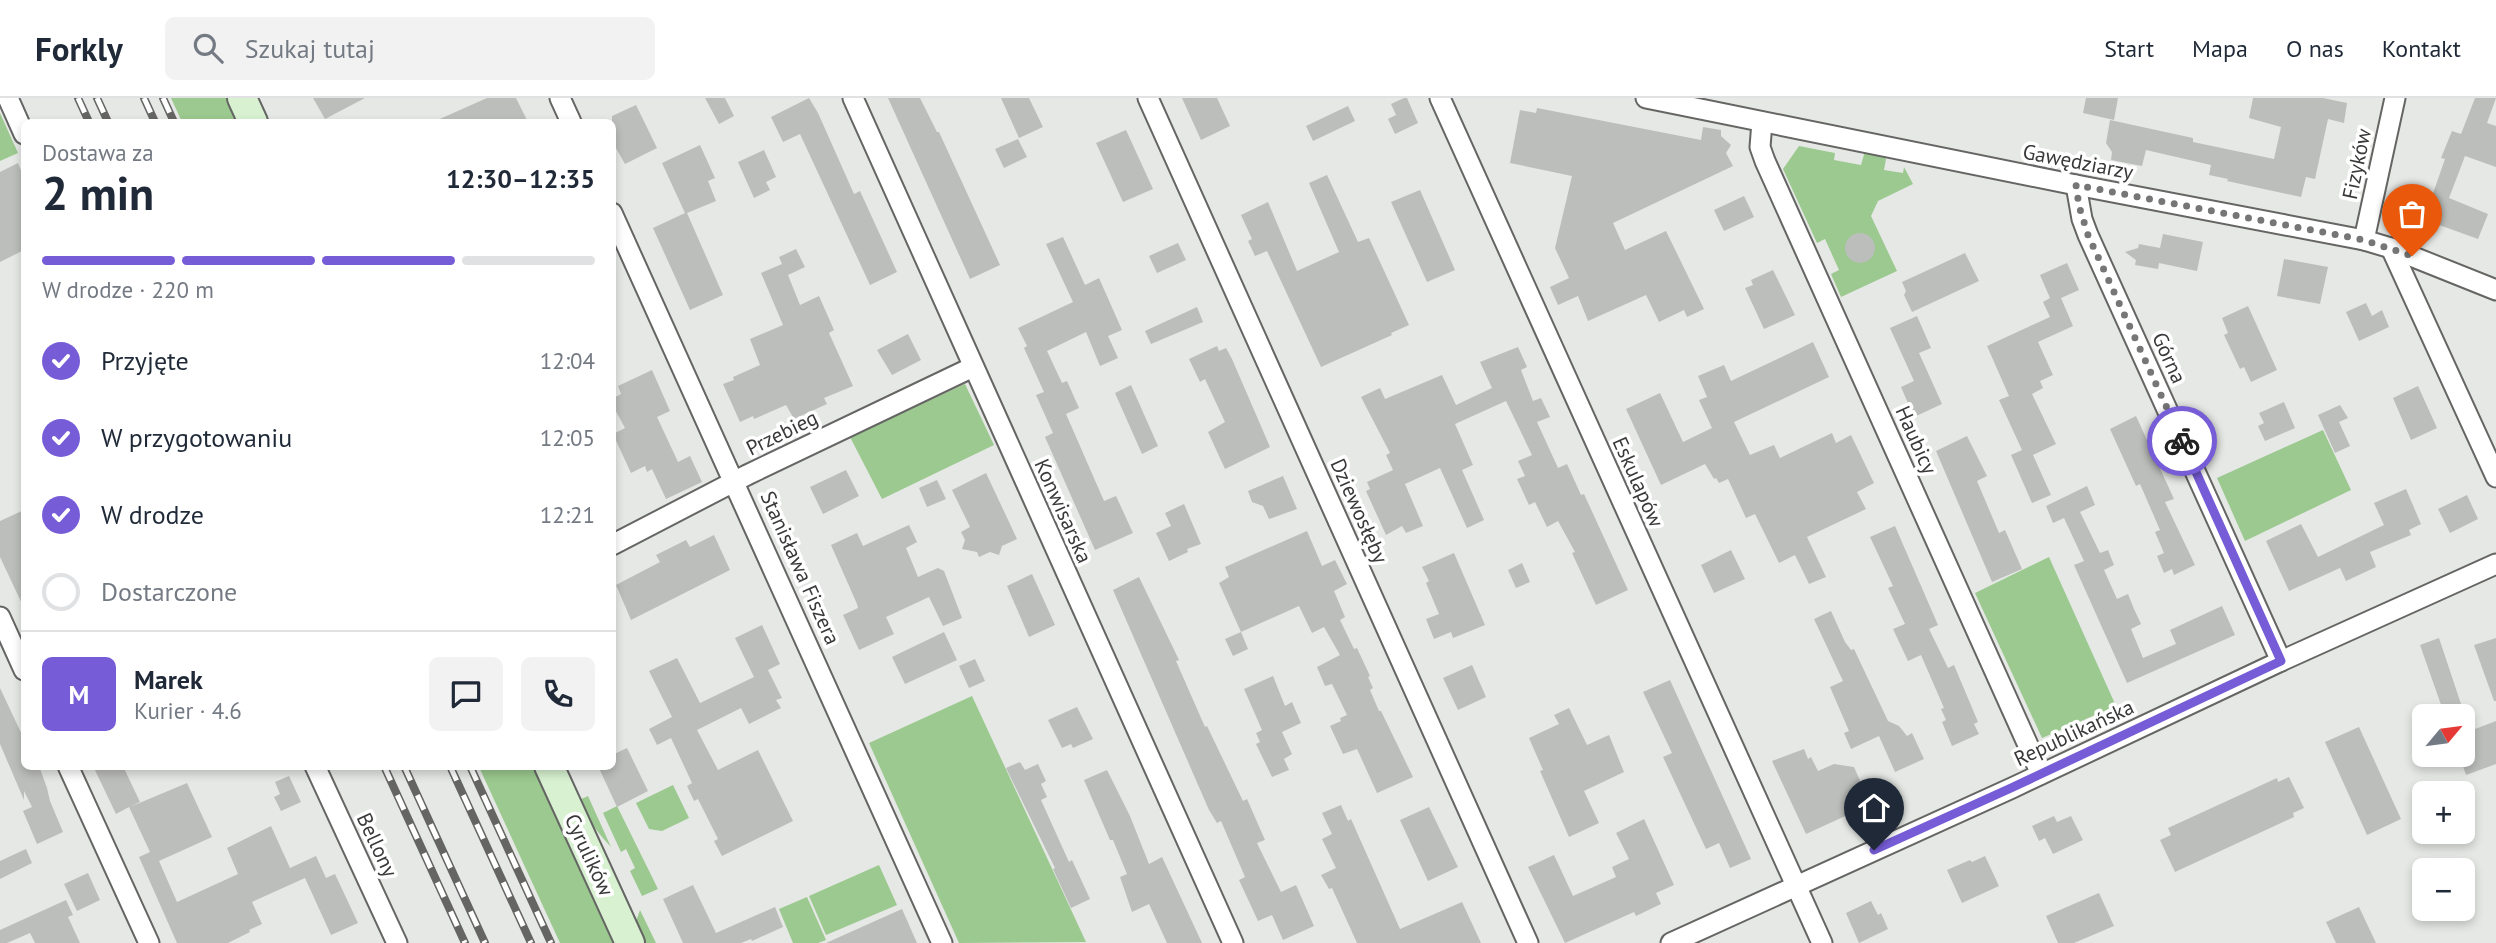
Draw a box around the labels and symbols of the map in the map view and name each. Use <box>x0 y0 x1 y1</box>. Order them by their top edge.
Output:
street label: Fizyków <box>2336 125 2377 202</box>
street label: Gawędziarzy <box>2021 138 2136 185</box>
pin <box>2382 184 2442 256</box>
street label: Górna <box>2146 328 2193 388</box>
street label: Haubicy <box>1890 401 1943 478</box>
street label: Przebieg <box>741 404 822 461</box>
courier <box>2147 406 2217 476</box>
street label: Eskulapów <box>1607 433 1671 532</box>
street label: Konwisarska <box>1028 454 1098 567</box>
street label: Dziewosłęby <box>1324 454 1395 567</box>
street label: Stanisława Fiszera <box>755 487 846 649</box>
street label: Republikańska <box>2010 693 2138 772</box>
north arrow <box>2412 704 2474 766</box>
pin <box>1844 778 1904 850</box>
street label: Bellony <box>351 808 404 881</box>
street label: Cyrulików <box>559 809 620 901</box>

